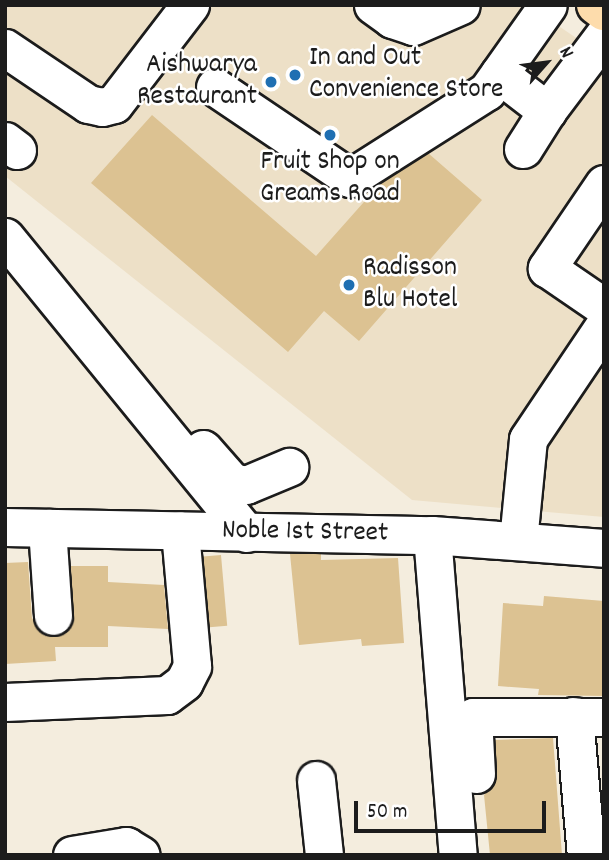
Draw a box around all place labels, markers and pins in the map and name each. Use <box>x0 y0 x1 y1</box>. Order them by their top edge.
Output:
place label: In and Out Convenience Store <box>309 42 503 108</box>
place label: Aishwarya Restaurant <box>137 49 257 115</box>
marker: In and Out Convenience Store <box>287 67 303 83</box>
marker: Aishwarya Restaurant <box>263 74 279 90</box>
marker: Fruit Shop on Greams Road <box>322 127 338 143</box>
place label: Fruit Shop on Greams Road <box>260 146 400 212</box>
place label: Radisson Blu Hotel <box>363 252 458 318</box>
marker: Radisson Blu Hotel <box>341 277 357 293</box>

